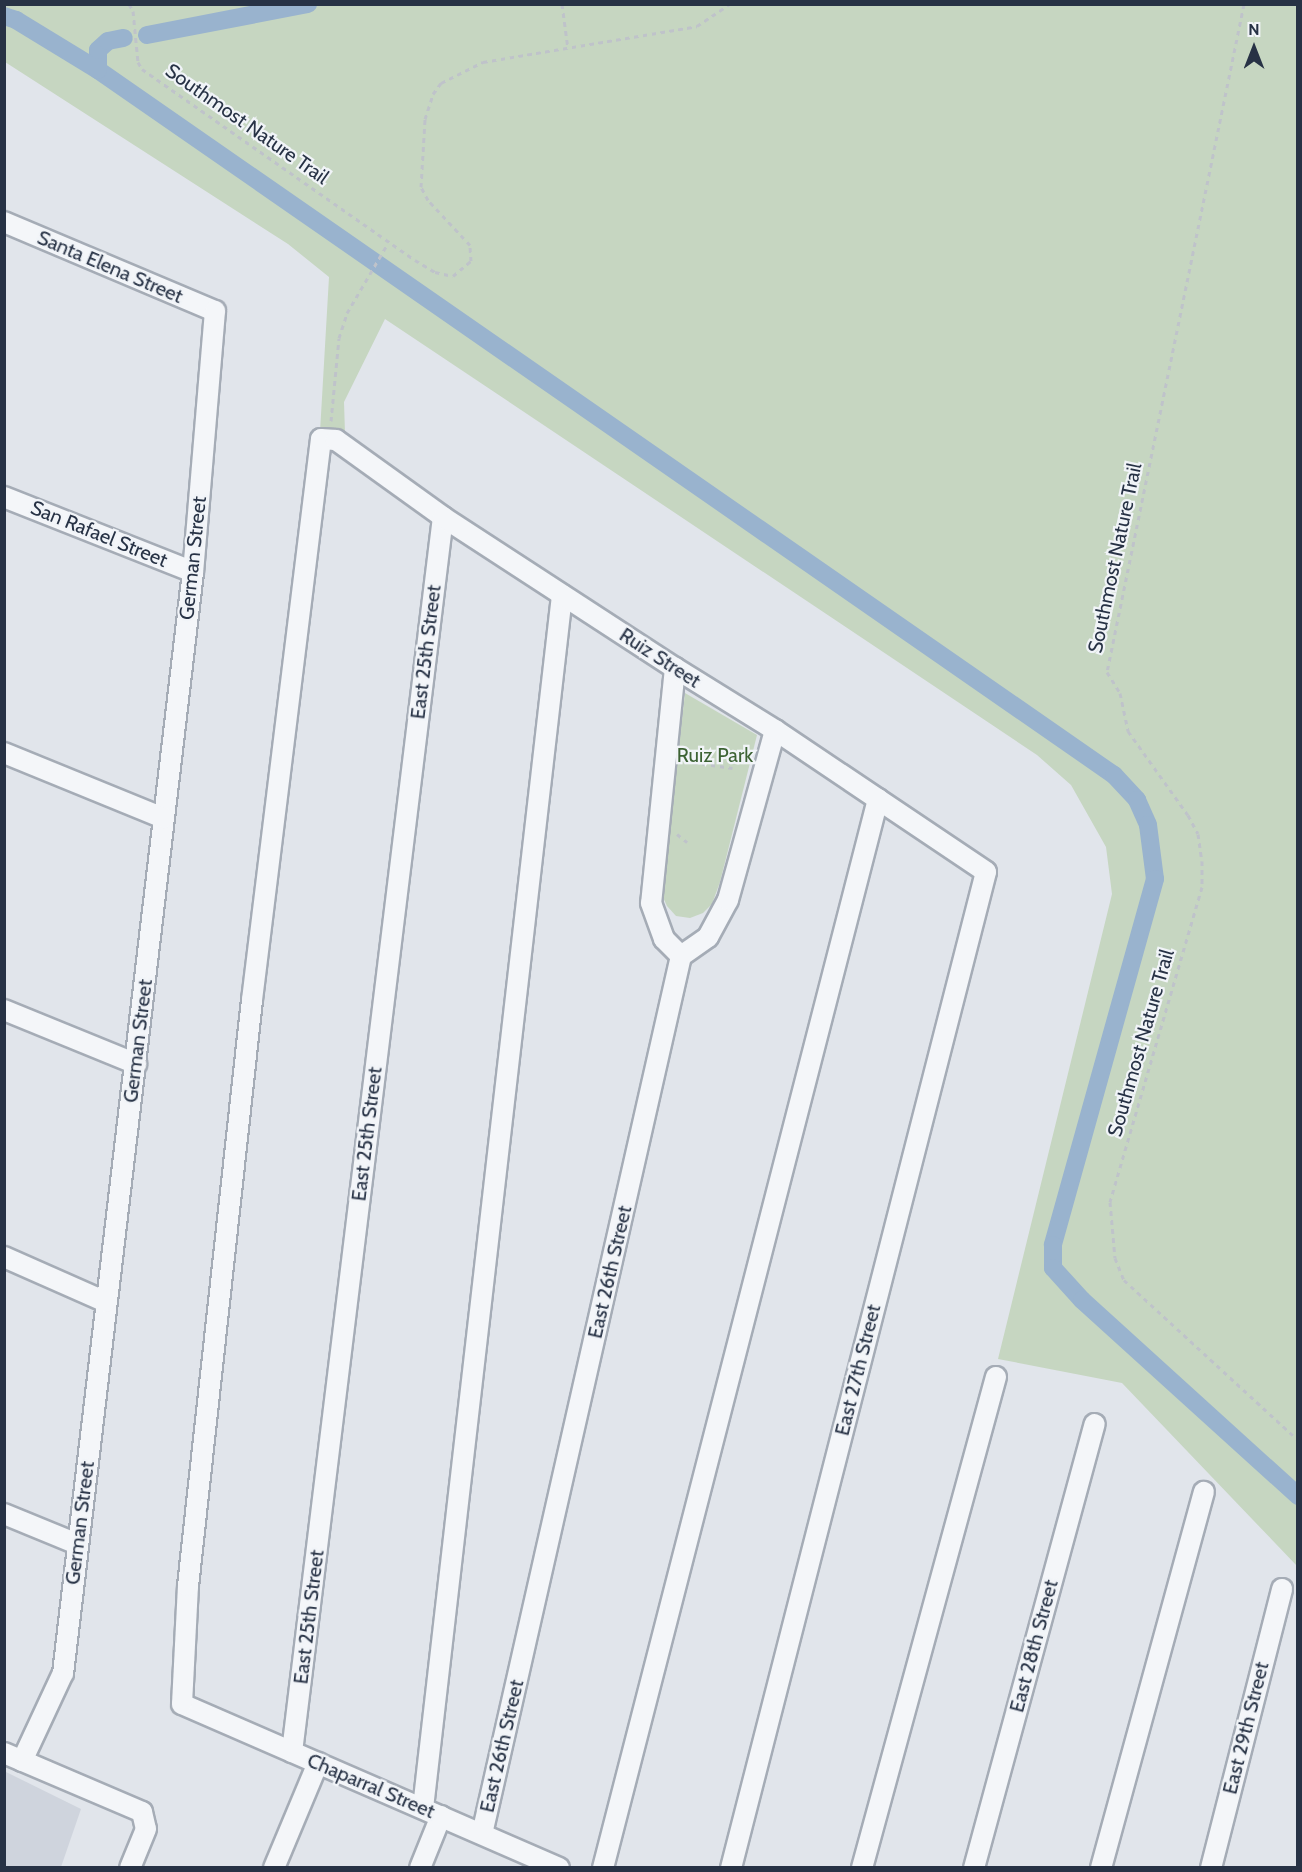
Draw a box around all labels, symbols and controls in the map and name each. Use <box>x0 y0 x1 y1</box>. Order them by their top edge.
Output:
north arrow <box>1224 18 1284 78</box>
text: N <box>1248 20 1260 39</box>
street label: Southmost Nature Trail <box>161 59 333 189</box>
street label: Santa Elena Street <box>34 226 186 308</box>
street label: Southmost Nature Trail <box>1083 461 1147 655</box>
street label: German Street <box>175 495 211 621</box>
street label: San Rafael Street <box>27 496 171 572</box>
street label: East 25th Street <box>406 584 446 720</box>
street label: Ruiz Street <box>615 623 705 693</box>
park label: Ruiz Park <box>677 743 753 767</box>
street label: Southmost Nature Trail <box>1103 947 1179 1139</box>
street label: German Street <box>119 978 157 1104</box>
street label: East 25th Street <box>347 1066 387 1202</box>
street label: East 26th Street <box>583 1203 637 1341</box>
street label: East 27th Street <box>830 1302 886 1438</box>
street label: German Street <box>61 1460 99 1586</box>
street label: East 25th Street <box>289 1549 329 1685</box>
street label: East 28th Street <box>1005 1577 1063 1715</box>
street label: East 29th Street <box>1218 1659 1274 1797</box>
street label: East 26th Street <box>475 1677 529 1815</box>
street label: Chaparral Street <box>304 1748 438 1824</box>

